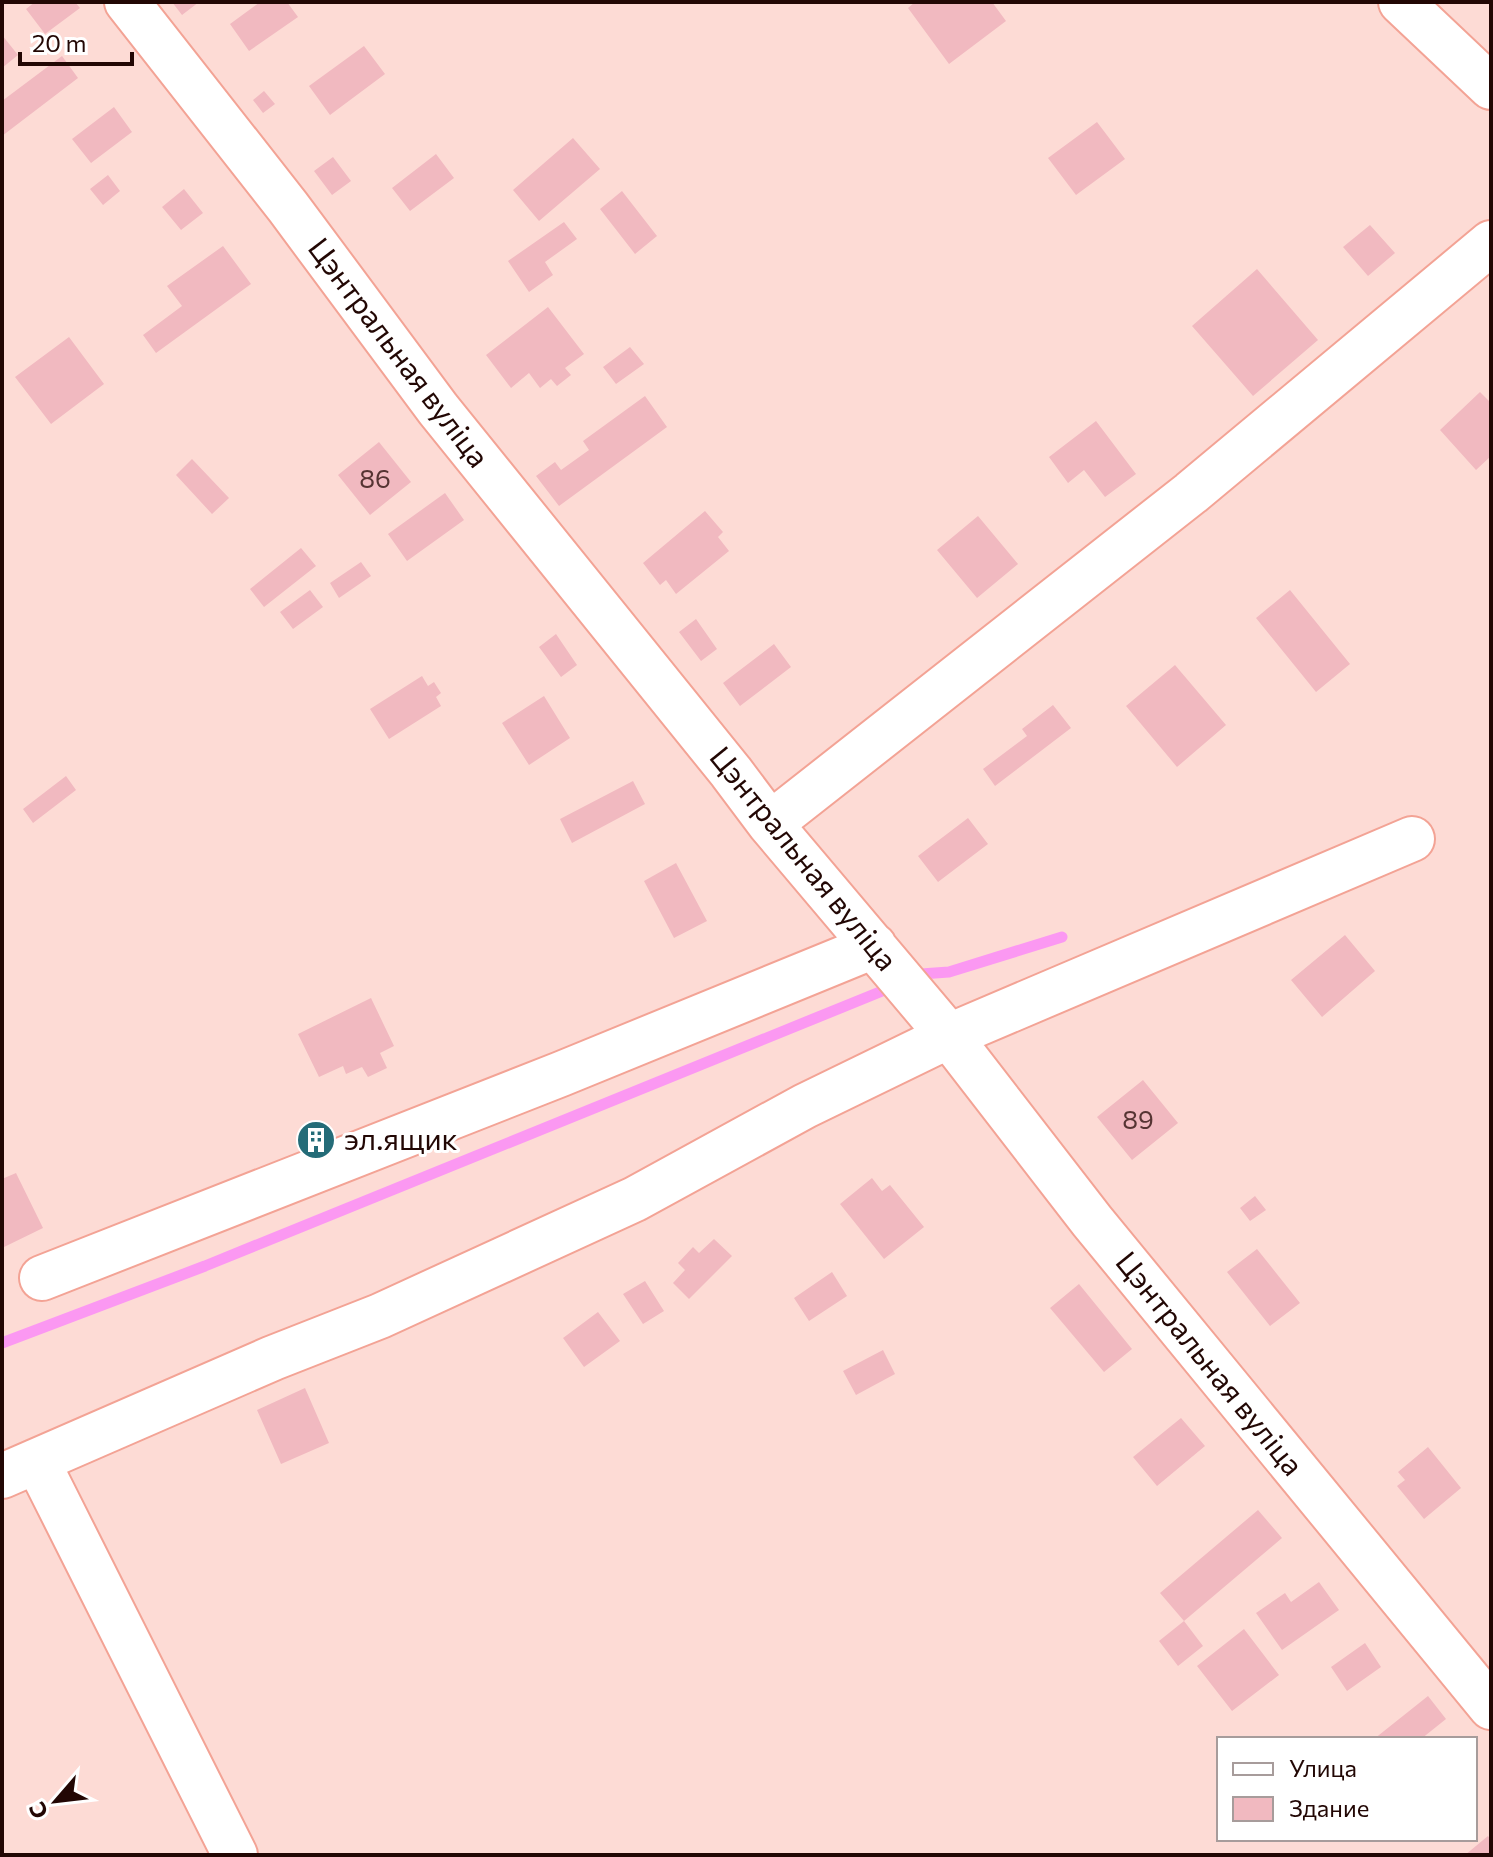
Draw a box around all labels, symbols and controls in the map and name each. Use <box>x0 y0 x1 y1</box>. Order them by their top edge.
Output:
scale bar <box>20 16 132 66</box>
text: 20 m <box>32 28 86 57</box>
street label: Цэнтральная вуліца <box>302 230 498 473</box>
house number: 86 <box>359 462 391 493</box>
street label: Цэнтральная вуліца <box>703 738 907 977</box>
house number: 89 <box>1122 1103 1154 1134</box>
building icon: эл.ящик <box>295 1119 337 1161</box>
place label: эл.ящик <box>344 1119 458 1156</box>
street label: Цэнтральная вуліца <box>1109 1243 1313 1482</box>
legend <box>1217 1737 1477 1841</box>
text: Улица <box>1289 1753 1357 1782</box>
north arrow <box>16 1761 96 1841</box>
text: Здание <box>1289 1793 1369 1822</box>
text: С <box>22 1798 53 1824</box>

